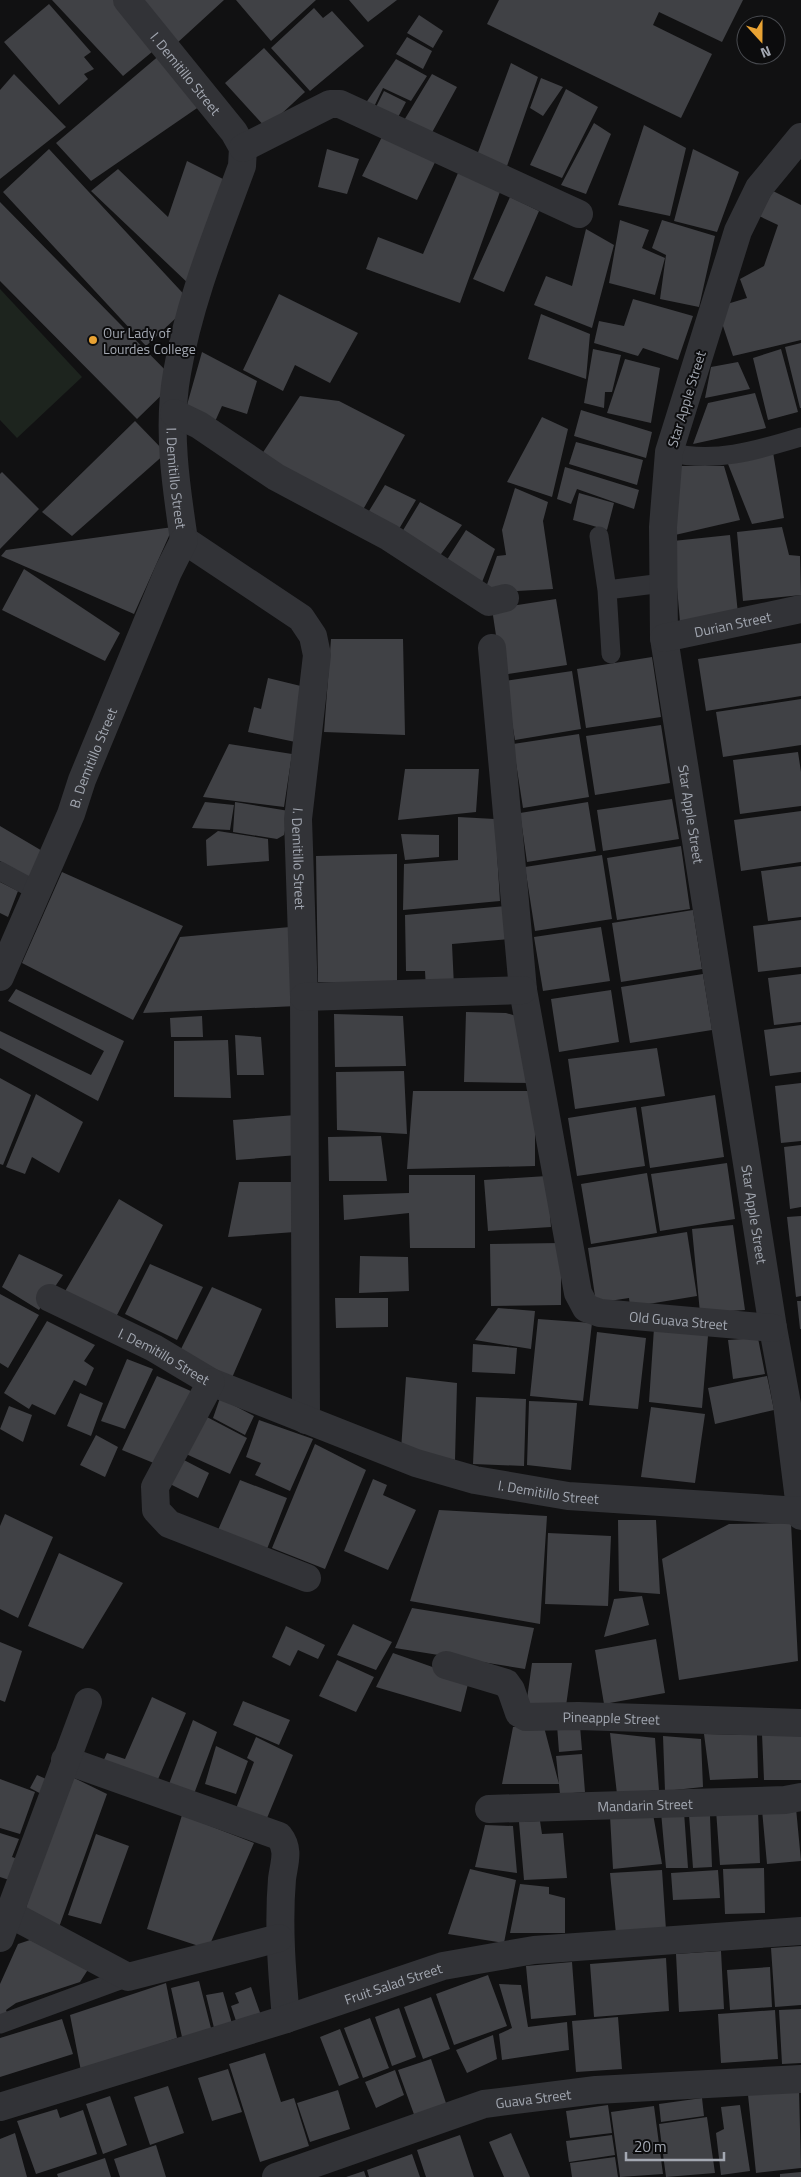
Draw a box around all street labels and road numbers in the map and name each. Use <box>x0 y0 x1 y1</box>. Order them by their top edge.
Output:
street label: I. Demitillo Street <box>146 27 226 119</box>
street label: Star Apple Street <box>661 348 711 450</box>
street label: I. Demitillo Street <box>162 427 193 530</box>
street label: Durian Street <box>692 605 773 642</box>
street label: B. Demitillo Street <box>63 704 121 811</box>
street label: Star Apple Street <box>674 763 710 865</box>
street label: I. Demitillo Street <box>287 807 312 910</box>
street label: Star Apple Street <box>737 1163 773 1265</box>
street label: Old Guava Street <box>628 1305 729 1335</box>
street label: I. Demitillo Street <box>115 1322 214 1390</box>
street label: I. Demitillo Street <box>496 1474 600 1508</box>
street label: Pineapple Street <box>562 1705 660 1729</box>
street label: Mandarin Street <box>597 1792 693 1816</box>
street label: Fruit Salad Street <box>341 1957 445 2009</box>
street label: Guava Street <box>494 2083 572 2113</box>

